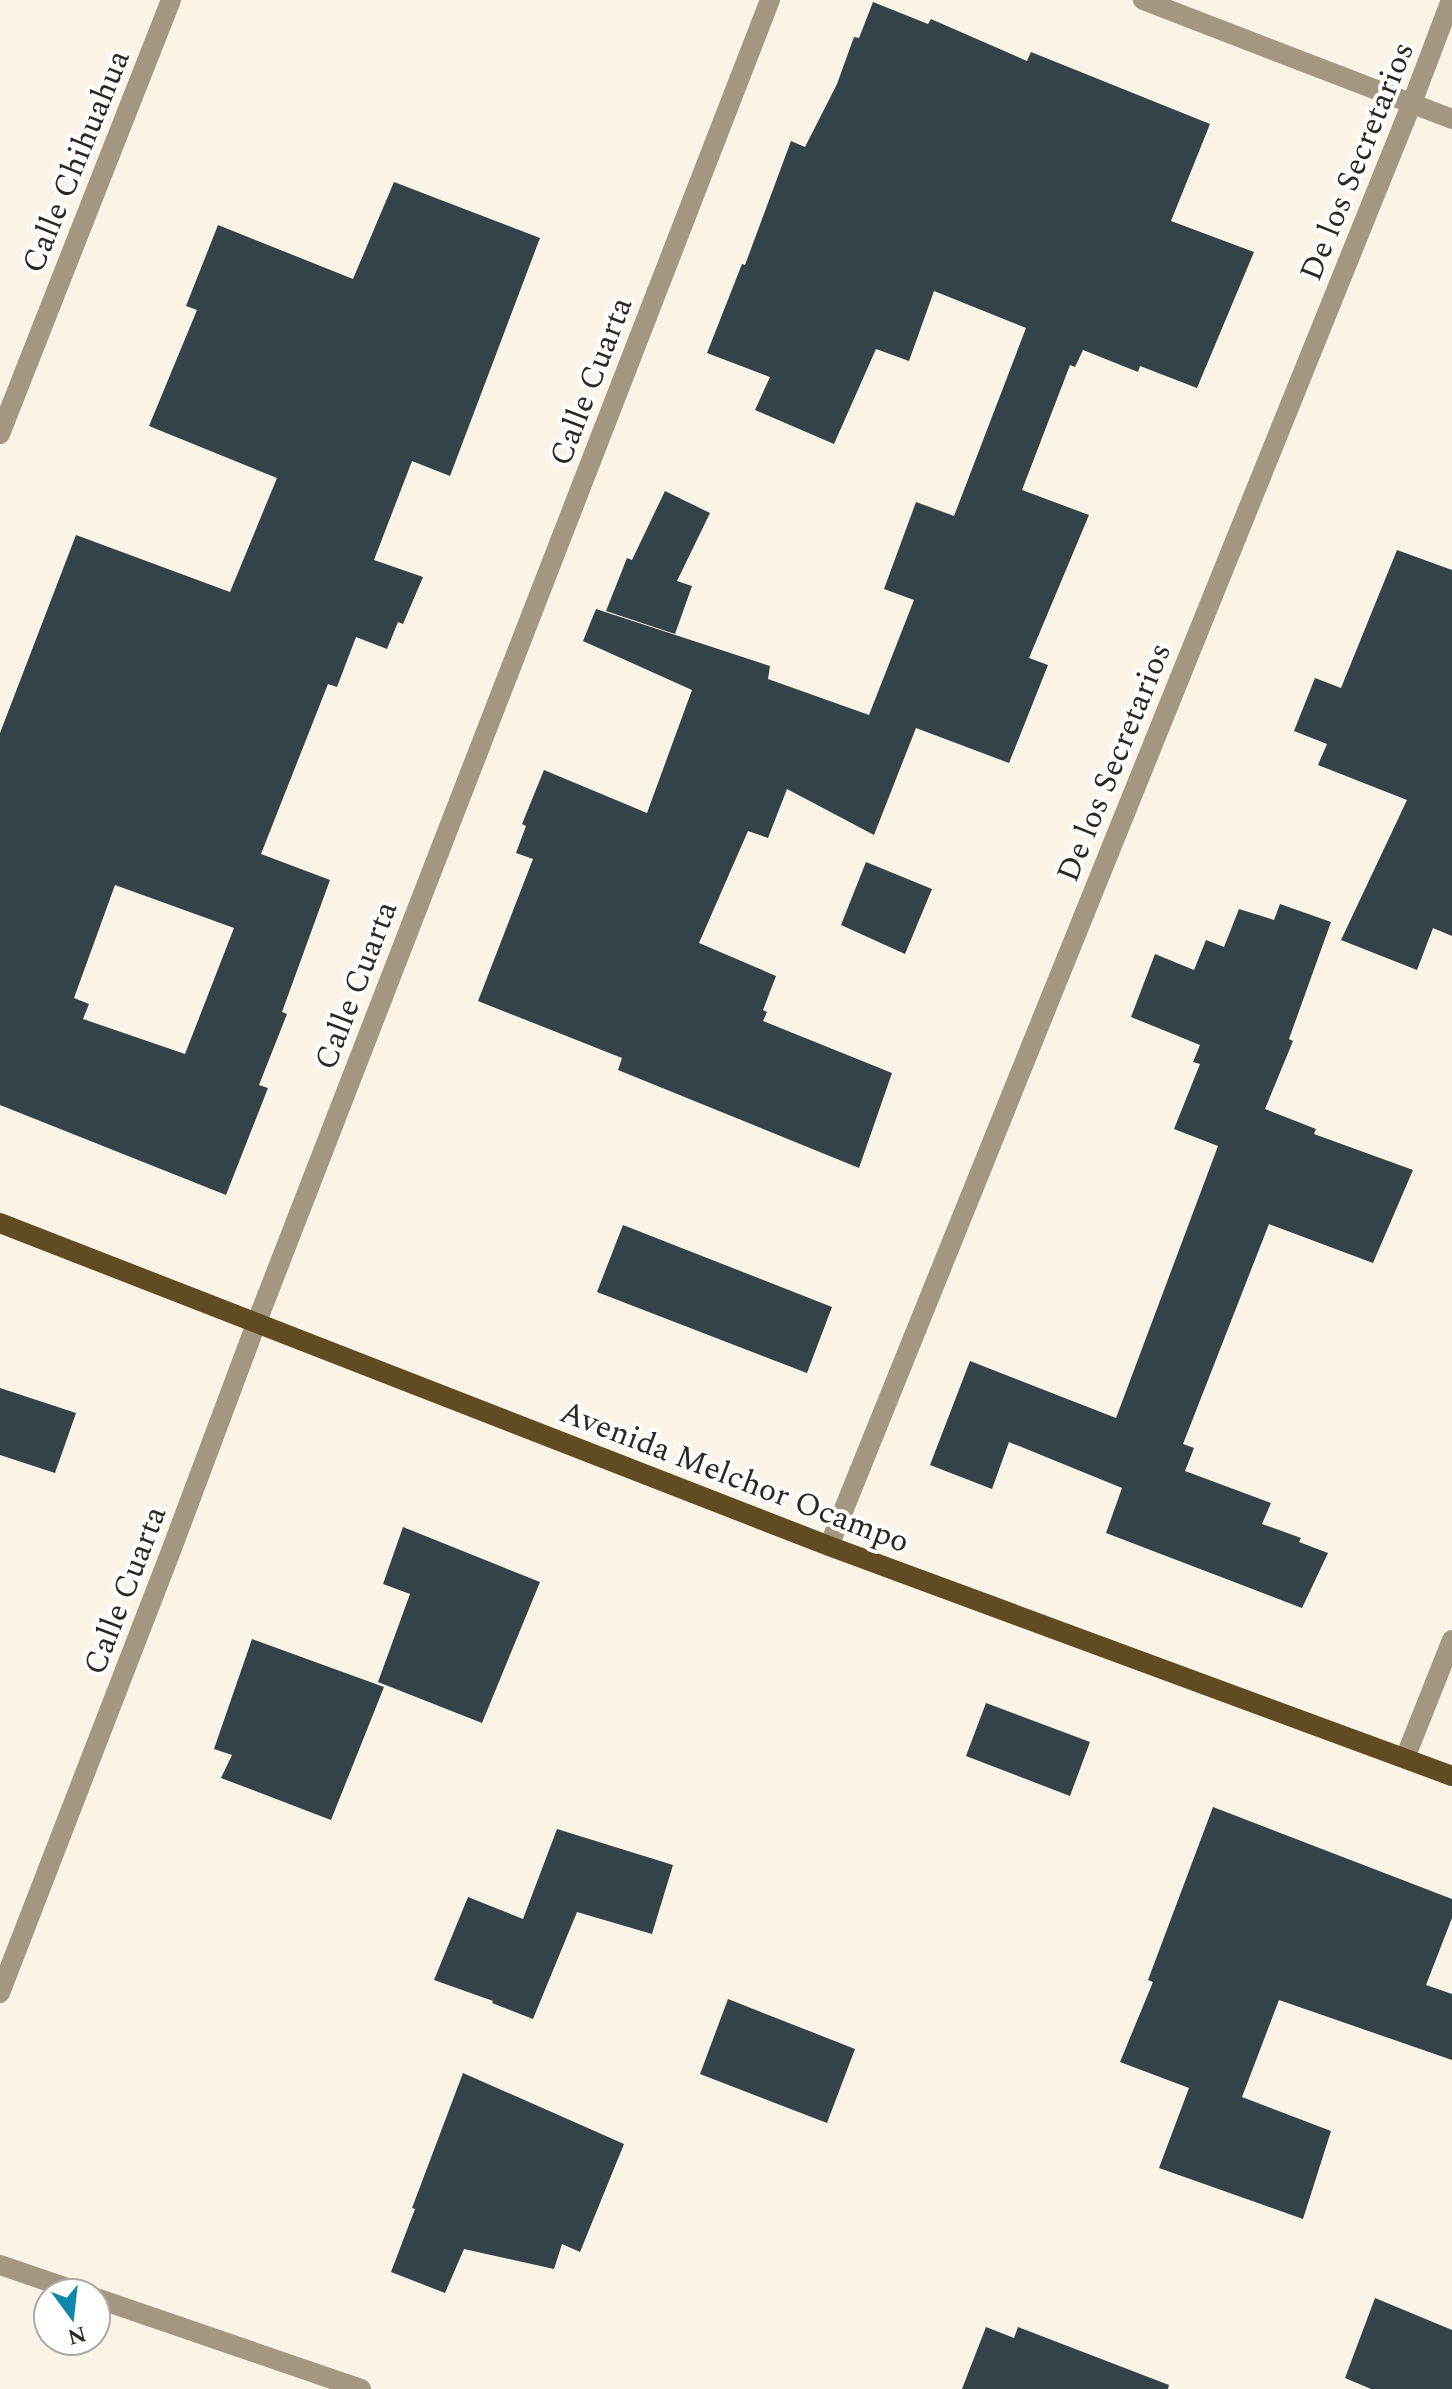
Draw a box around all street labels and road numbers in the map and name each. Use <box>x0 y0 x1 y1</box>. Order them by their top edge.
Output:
street label: De los Secretarios <box>1287 35 1428 289</box>
street label: Calle Chihuahua <box>9 42 144 281</box>
street label: Calle Cuarta <box>537 290 646 473</box>
street label: De los Secretarios <box>1044 636 1185 890</box>
street label: Calle Cuarta <box>302 894 411 1077</box>
street label: Avenida Melchor Ocampo <box>552 1388 916 1567</box>
street label: Calle Cuarta <box>71 1499 180 1682</box>

